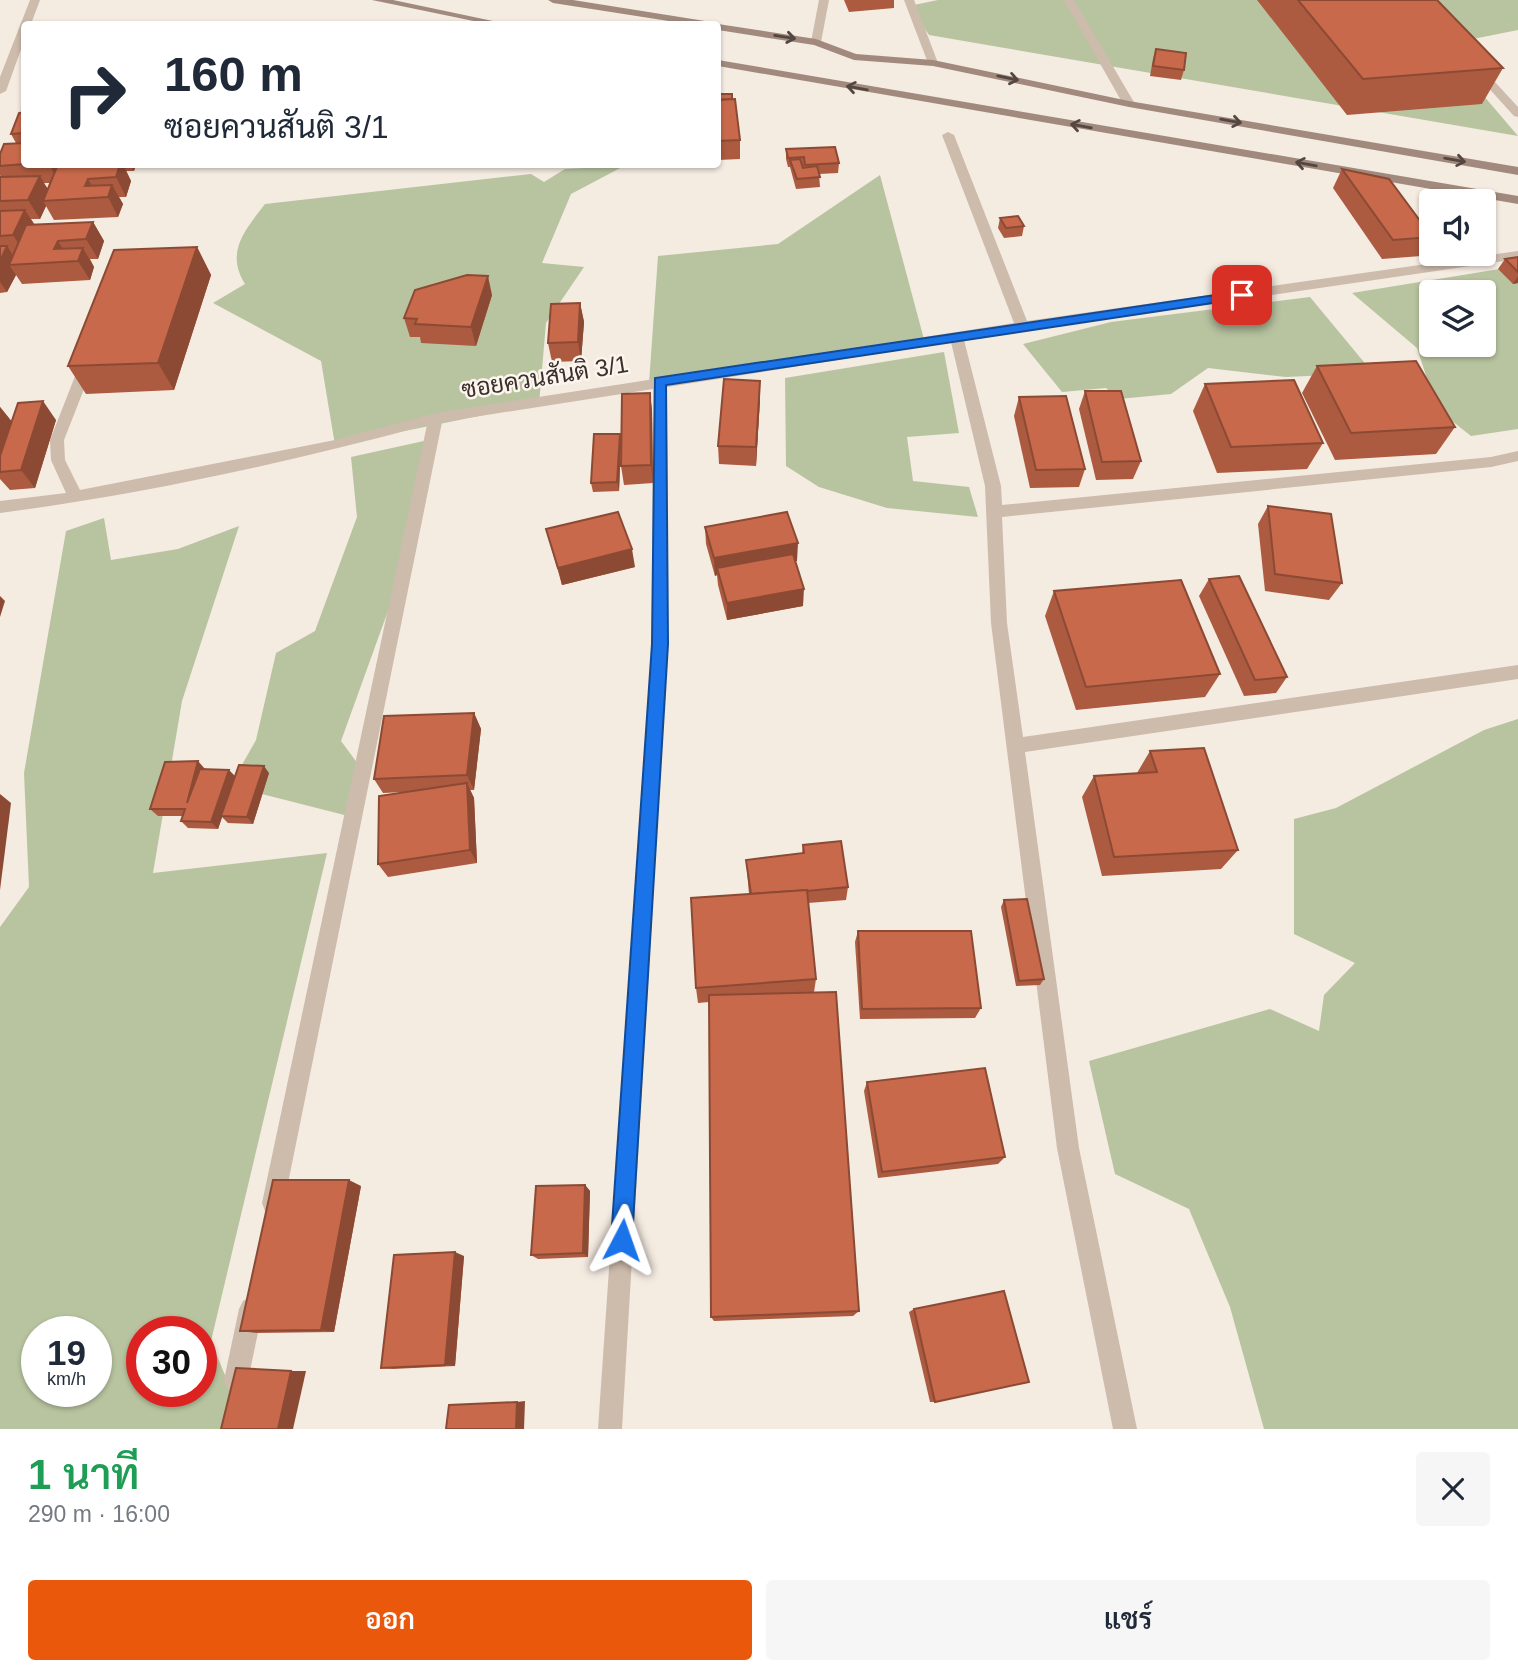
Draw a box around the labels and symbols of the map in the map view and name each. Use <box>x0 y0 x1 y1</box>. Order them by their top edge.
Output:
one-way arrow <box>773 31 796 44</box>
one-way arrow <box>996 72 1019 86</box>
one-way arrow <box>846 81 869 94</box>
one-way arrow <box>1219 115 1242 128</box>
one-way arrow <box>1070 119 1093 132</box>
one-way arrow <box>1443 154 1466 167</box>
one-way arrow <box>1295 157 1318 170</box>
pin <box>1212 265 1272 325</box>
street label: ซอยควนสันติ 3/1 <box>460 350 630 403</box>
position arrow <box>585 1203 659 1277</box>
speed limit sign: 30 <box>126 1316 217 1407</box>

